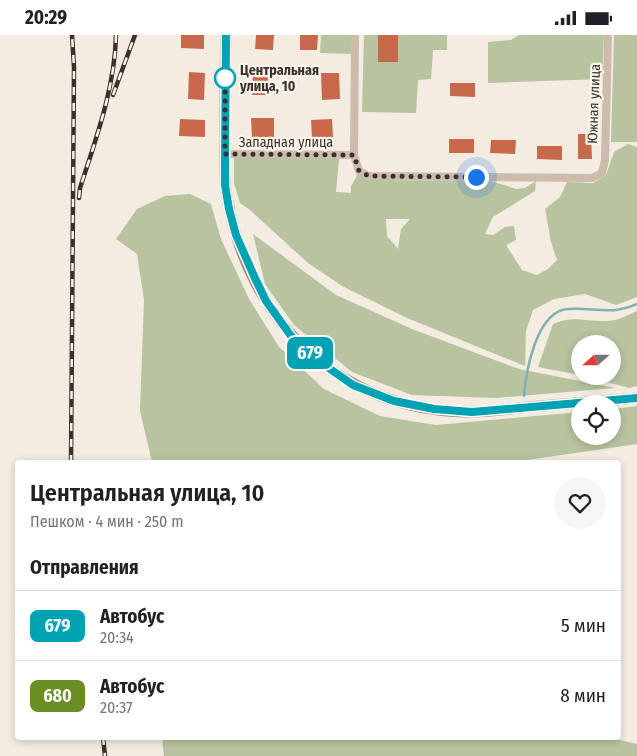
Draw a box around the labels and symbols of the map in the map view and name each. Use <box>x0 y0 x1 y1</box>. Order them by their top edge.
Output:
place label: Центральная улица, 10 <box>239 62 319 95</box>
street label: Южная улица <box>584 64 604 144</box>
marker: Центральная улица, 10 <box>214 67 236 89</box>
street label: Западная улица <box>239 134 333 151</box>
your location <box>464 165 489 190</box>
north arrow <box>571 335 621 385</box>
line badge: 679 <box>281 337 339 369</box>

